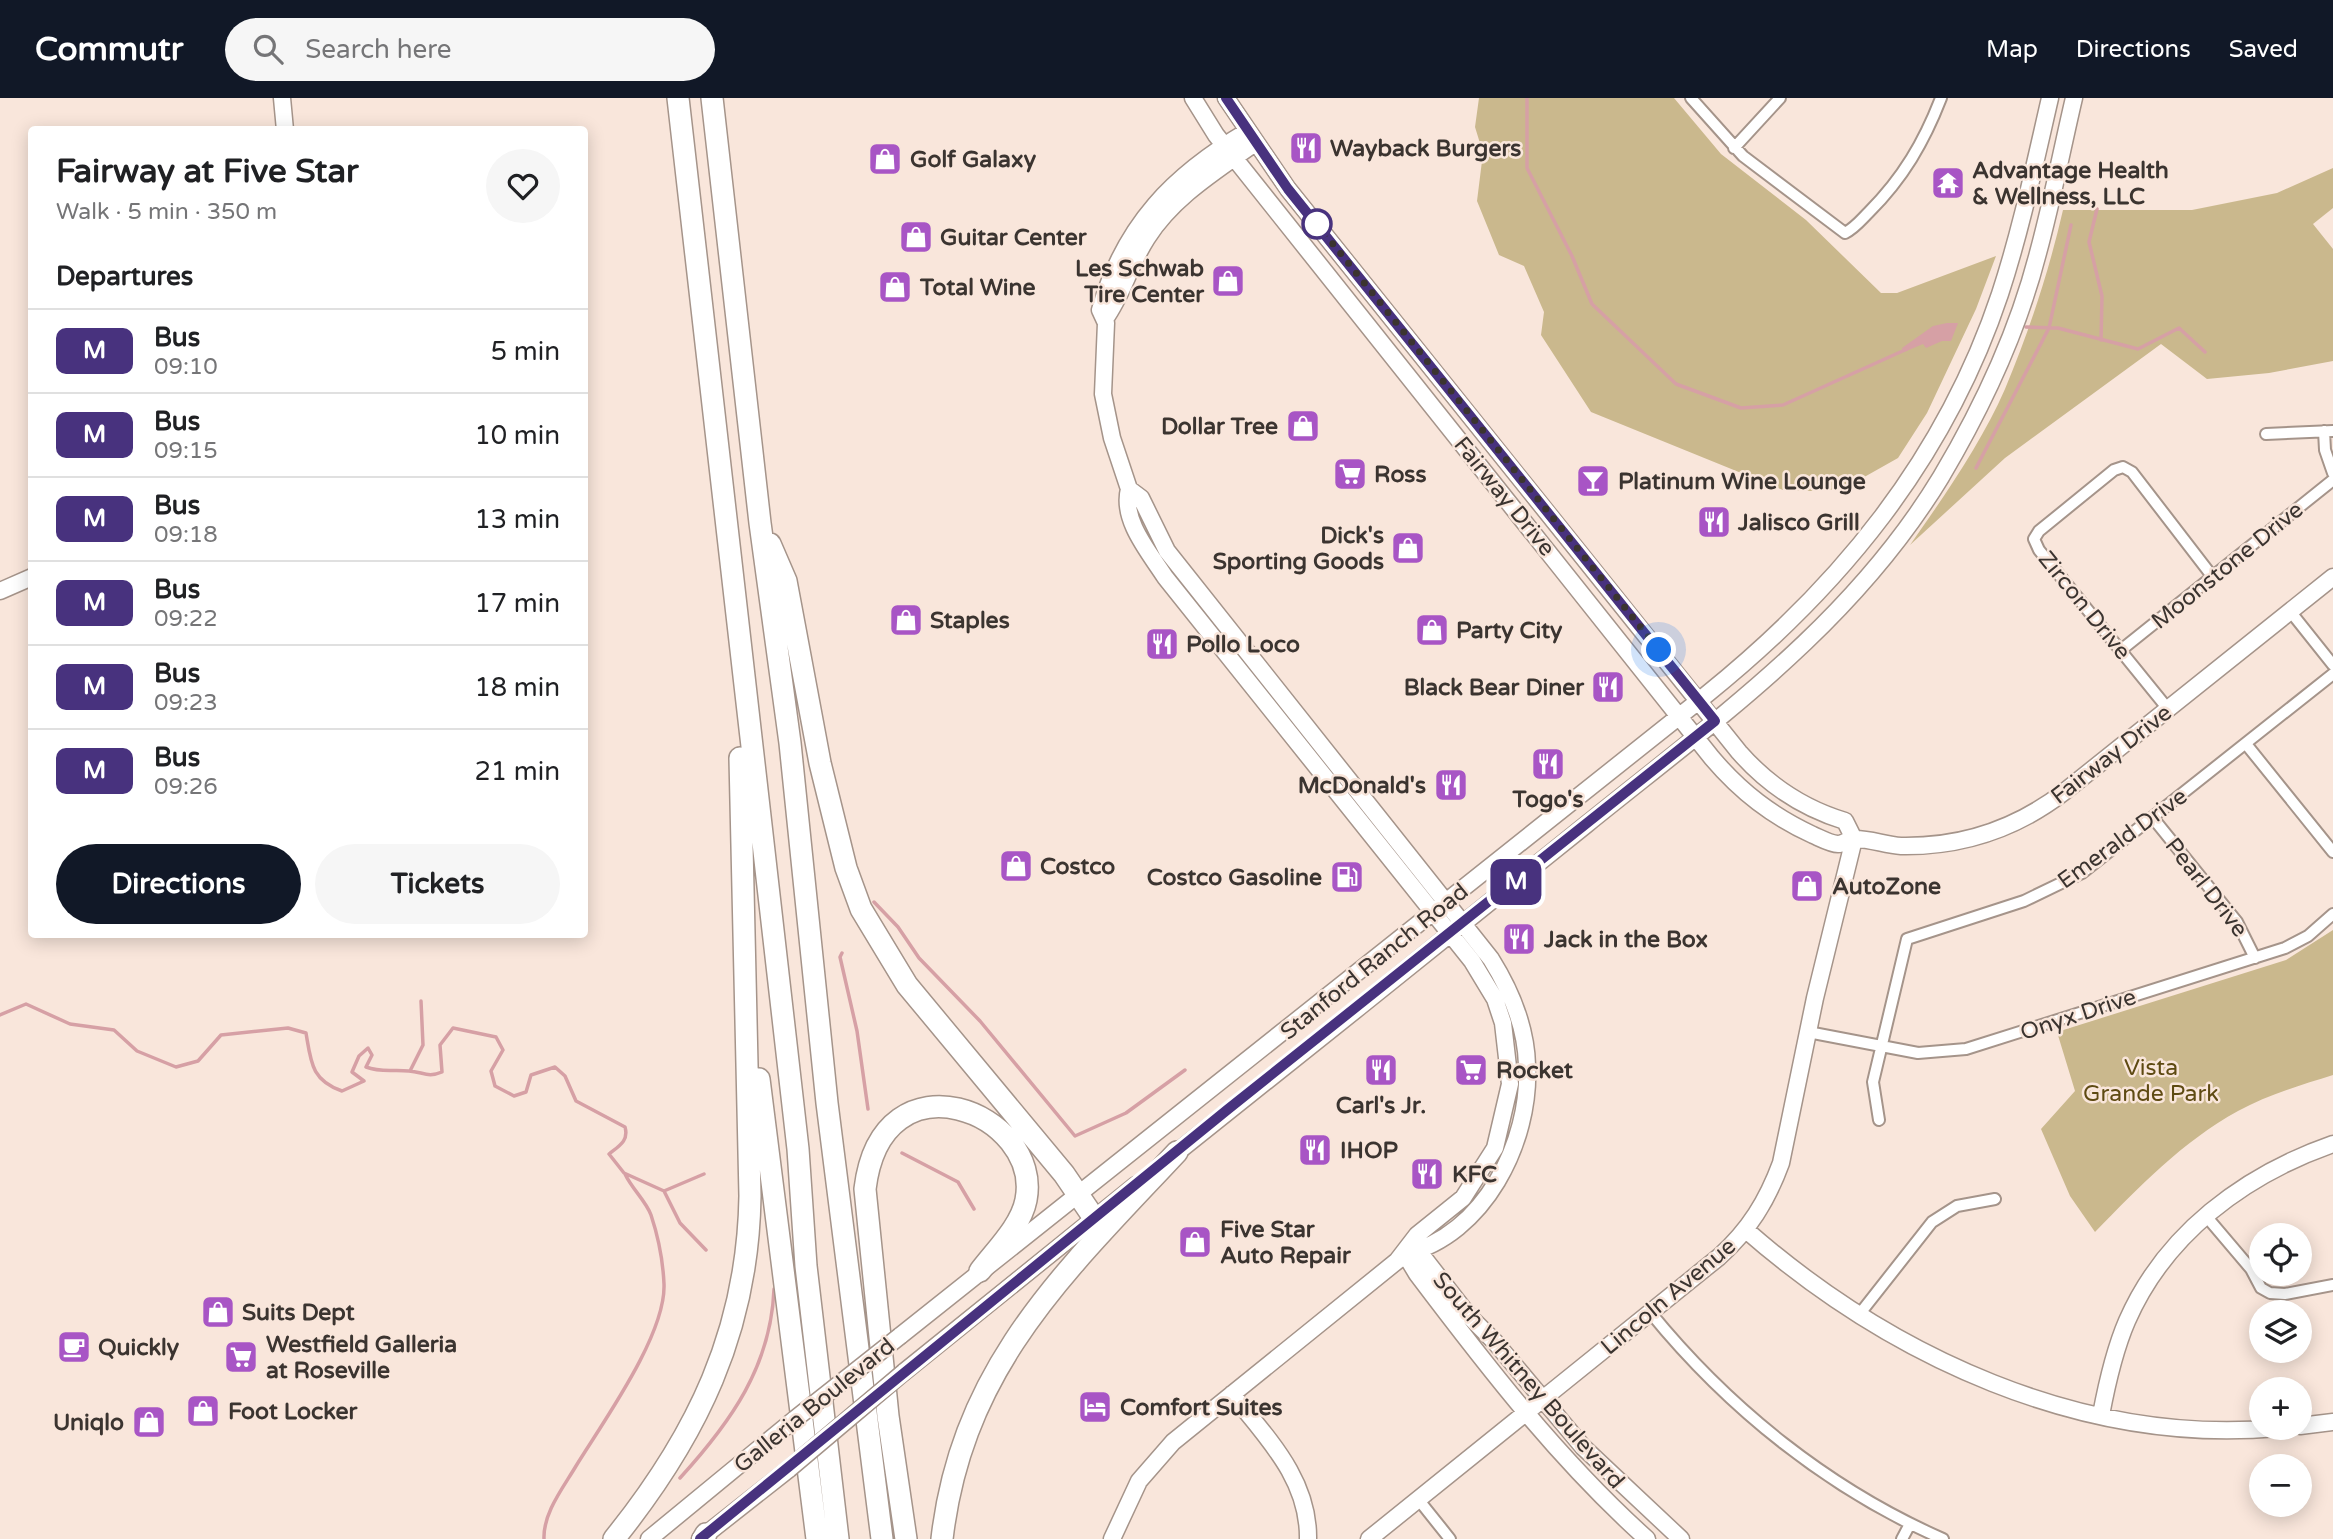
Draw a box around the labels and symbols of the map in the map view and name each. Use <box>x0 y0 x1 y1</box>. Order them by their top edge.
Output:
restaurant icon: Wayback Burgers <box>1287 129 1325 167</box>
place label: Wayback Burgers <box>1330 135 1521 163</box>
shop icon: Golf Galaxy <box>866 140 904 178</box>
place label: Golf Galaxy <box>910 146 1037 174</box>
place label: Advantage Health & Wellness, LLC <box>1972 157 2169 211</box>
temple icon: Advantage Health & Wellness, LLC <box>1929 164 1967 202</box>
unlabelled marker <box>1302 209 1332 239</box>
shop icon: Guitar Center <box>897 218 935 256</box>
place label: Guitar Center <box>940 224 1088 252</box>
place label: Les Schwab Tire Center <box>1075 255 1205 309</box>
shop icon: Les Schwab Tire Center <box>1209 262 1247 300</box>
shop icon: Total Wine <box>876 268 914 306</box>
place label: Total Wine <box>919 274 1036 302</box>
shop icon: Dollar Tree <box>1284 407 1322 445</box>
place label: Dollar Tree <box>1161 413 1278 441</box>
street label: Fairway Drive <box>1448 431 1561 562</box>
supermarket icon: Ross <box>1331 455 1369 493</box>
place label: Ross <box>1374 461 1426 489</box>
bar icon: Platinum Wine Lounge <box>1574 462 1612 500</box>
place label: Platinum Wine Lounge <box>1618 468 1866 496</box>
street label: Moonstone Drive <box>2146 496 2309 636</box>
restaurant icon: Jalisco Grill <box>1695 503 1733 541</box>
place label: Jalisco Grill <box>1737 509 1860 537</box>
place label: Dick's Sporting Goods <box>1213 522 1384 576</box>
shop icon: Dick's Sporting Goods <box>1389 529 1427 567</box>
street label: Zircon Drive <box>2032 546 2137 666</box>
shop icon: Staples <box>887 601 925 639</box>
place label: Staples <box>930 607 1010 635</box>
shop icon: Party City <box>1413 611 1451 649</box>
place label: Party City <box>1456 617 1563 645</box>
restaurant icon: Pollo Loco <box>1143 625 1181 663</box>
place label: Pollo Loco <box>1186 631 1300 659</box>
your location <box>1641 632 1676 667</box>
restaurant icon: Black Bear Diner <box>1589 668 1627 706</box>
place label: Black Bear Diner <box>1404 674 1585 702</box>
street label: Fairway Drive <box>2046 699 2178 811</box>
restaurant icon: Togo's <box>1529 745 1567 783</box>
restaurant icon: McDonald's <box>1432 766 1470 804</box>
place label: McDonald's <box>1298 772 1426 800</box>
street label: Emerald Drive <box>2052 782 2193 895</box>
place label: Togo's <box>1512 786 1583 814</box>
street label: Pearl Drive <box>2159 832 2254 943</box>
shop icon: Costco <box>997 847 1035 885</box>
place label: Costco <box>1040 853 1115 881</box>
fuel station icon: Costco Gasoline <box>1328 858 1366 896</box>
line badge: M <box>1493 859 1539 905</box>
place label: Costco Gasoline <box>1147 864 1322 892</box>
shop icon: AutoZone <box>1788 867 1826 905</box>
place label: AutoZone <box>1832 873 1941 901</box>
street label: Stanford Ranch Road <box>1275 877 1474 1046</box>
restaurant icon: Jack in the Box <box>1500 920 1538 958</box>
place label: Jack in the Box <box>1543 926 1708 954</box>
street label: Onyx Drive <box>2017 983 2140 1047</box>
restaurant icon: Carl's Jr. <box>1362 1051 1400 1089</box>
supermarket icon: Rocket <box>1452 1051 1490 1089</box>
park label: Vista Grande Park <box>2083 1054 2219 1108</box>
place label: Rocket <box>1496 1057 1573 1085</box>
place label: Carl's Jr. <box>1336 1092 1426 1120</box>
restaurant icon: IHOP <box>1296 1131 1334 1169</box>
place label: IHOP <box>1340 1137 1399 1165</box>
restaurant icon: KFC <box>1408 1155 1446 1193</box>
place label: KFC <box>1452 1161 1497 1189</box>
place label: Five Star Auto Repair <box>1220 1216 1352 1270</box>
shop icon: Five Star Auto Repair <box>1176 1223 1214 1261</box>
street label: Lincoln Avenue <box>1596 1232 1742 1361</box>
street label: South Whitney Boulevard <box>1426 1266 1630 1495</box>
shop icon: Suits Dept <box>199 1293 237 1331</box>
place label: Suits Dept <box>242 1299 355 1327</box>
cafe icon: Quickly <box>55 1328 93 1366</box>
place label: Westfield Galleria at Roseville <box>266 1331 457 1385</box>
street label: Galleria Boulevard <box>729 1332 901 1479</box>
place label: Quickly <box>98 1334 180 1362</box>
supermarket icon: Westfield Galleria at Roseville <box>222 1338 260 1376</box>
hotel icon: Comfort Suites <box>1076 1388 1114 1426</box>
shop icon: Foot Locker <box>184 1392 222 1430</box>
place label: Comfort Suites <box>1120 1394 1282 1422</box>
place label: Foot Locker <box>228 1398 359 1426</box>
shop icon: Uniqlo <box>130 1403 168 1441</box>
place label: Uniqlo <box>53 1409 124 1437</box>

